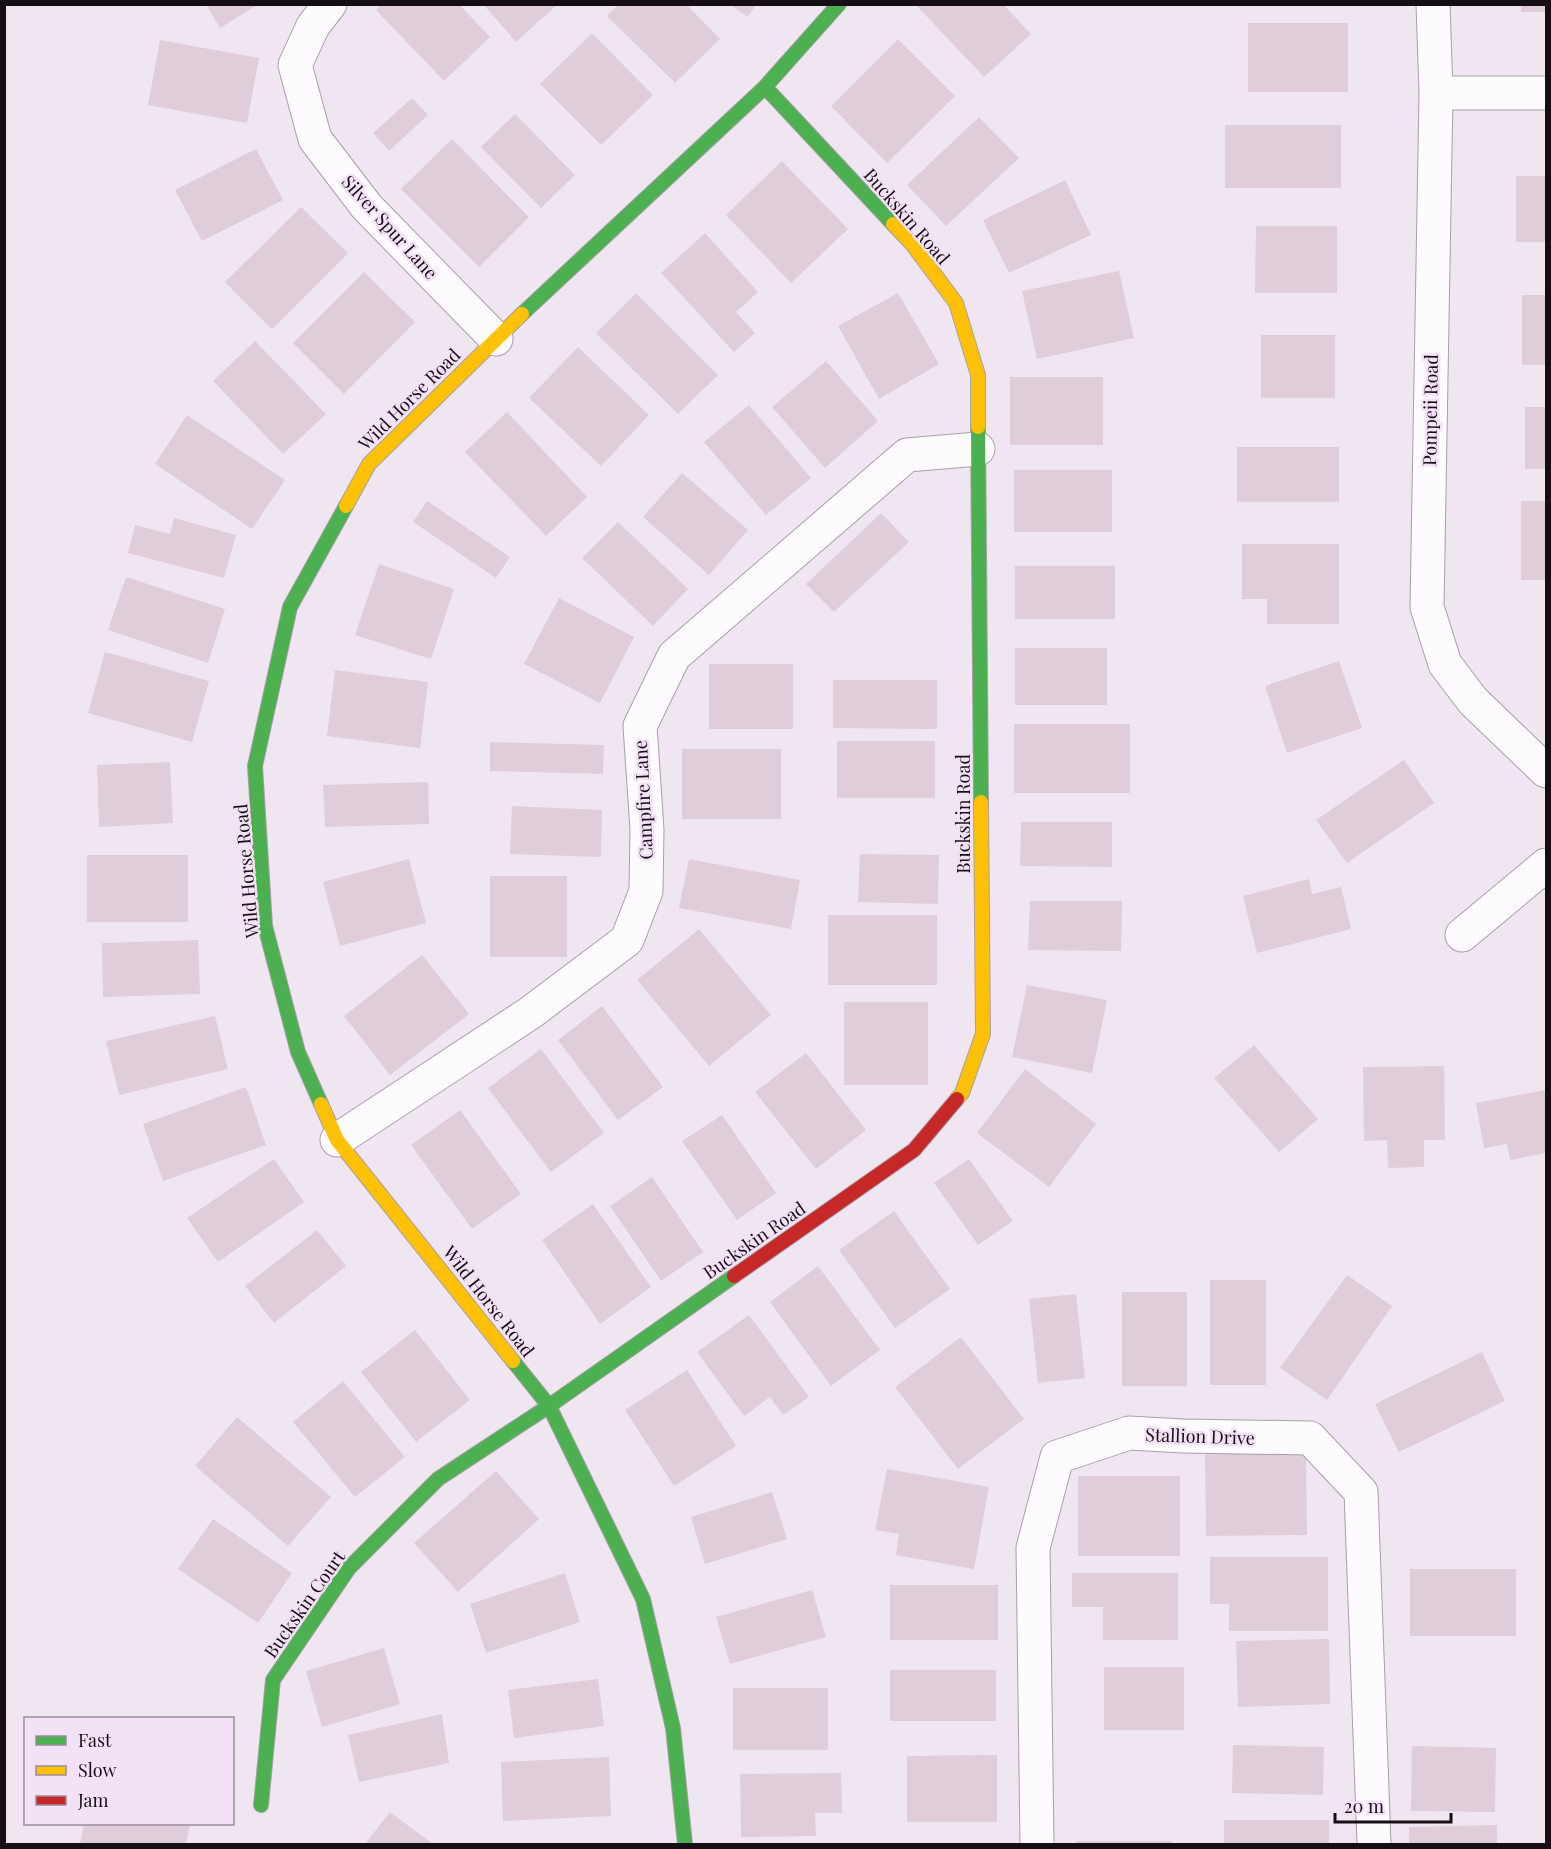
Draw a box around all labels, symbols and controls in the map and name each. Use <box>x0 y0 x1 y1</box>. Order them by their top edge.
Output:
street label: Buckskin Road <box>859 163 956 269</box>
street label: Silver Spur Lane <box>337 170 443 284</box>
street label: Wild Horse Road <box>352 342 466 456</box>
street label: Pompeii Road <box>1417 353 1443 466</box>
street label: Campfire Lane <box>628 740 658 860</box>
street label: Buckskin Road <box>951 754 975 874</box>
street label: Wild Horse Road <box>228 802 264 940</box>
street label: Buckskin Road <box>698 1196 810 1284</box>
street label: Wild Horse Road <box>437 1240 540 1362</box>
street label: Stallion Drive <box>1145 1422 1255 1450</box>
street label: Buckskin Court <box>258 1545 350 1662</box>
legend <box>24 1717 234 1825</box>
text: Fast <box>78 1728 112 1752</box>
text: Slow <box>78 1758 116 1782</box>
scale bar <box>1335 1786 1450 1824</box>
text: Jam <box>77 1788 108 1812</box>
text: 20 m <box>1344 1794 1384 1818</box>

